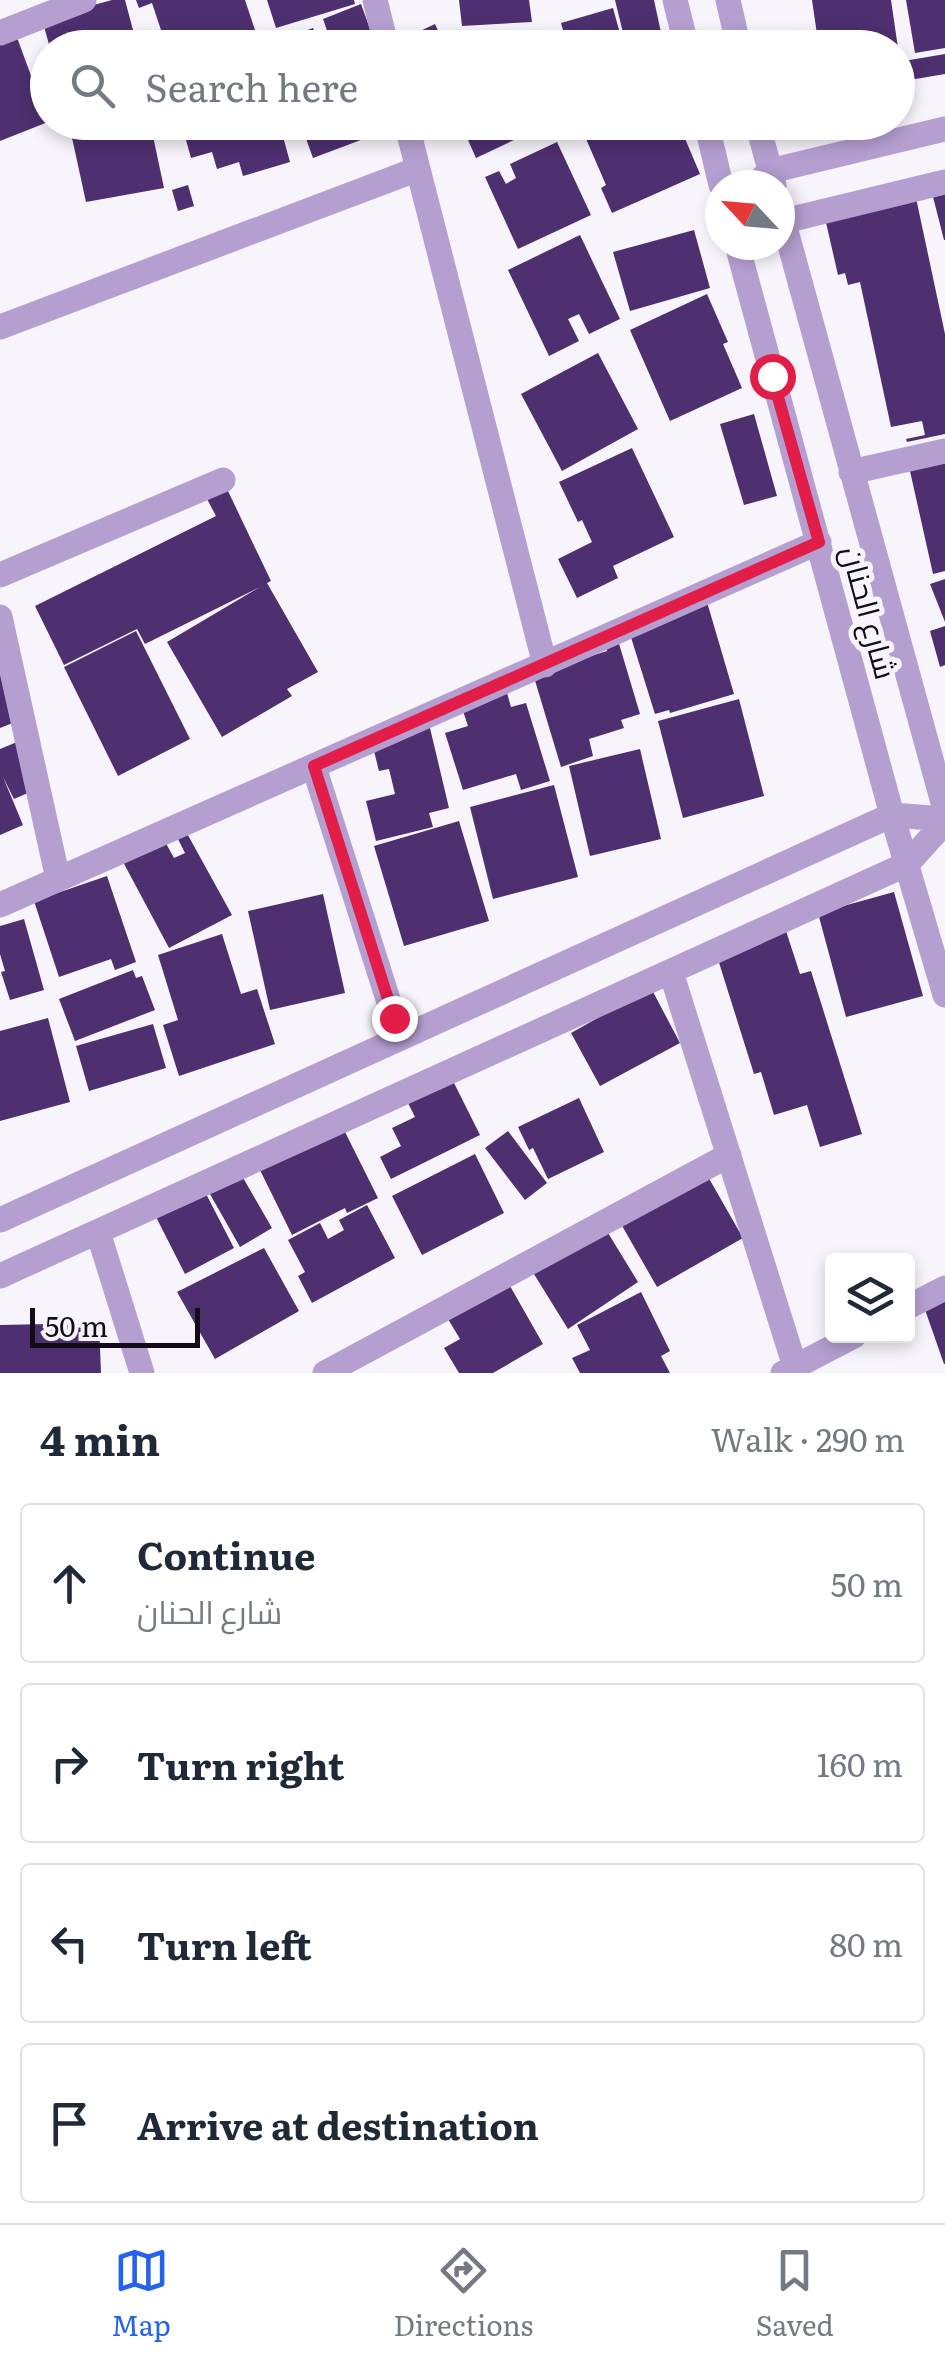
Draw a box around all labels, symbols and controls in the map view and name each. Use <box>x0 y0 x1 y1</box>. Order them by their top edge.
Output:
search box <box>30 30 915 140</box>
text: Search here <box>145 57 358 114</box>
icon: search <box>65 58 120 113</box>
north arrow <box>705 170 795 260</box>
route start <box>750 354 796 400</box>
street label: شارع الحنان <box>831 541 910 684</box>
route end <box>372 996 418 1042</box>
map controls <box>825 1253 915 1343</box>
button: layers <box>825 1253 915 1343</box>
scale bar <box>30 1303 200 1348</box>
text: 50 m <box>45 1304 108 1346</box>
text: 4 min <box>40 1407 160 1469</box>
text: Walk · 290 m <box>711 1414 905 1462</box>
text: Continue <box>137 1525 315 1582</box>
icon: ahead <box>42 1556 97 1611</box>
text: 50 m <box>831 1559 903 1607</box>
text: شارع الحنان <box>137 1586 282 1634</box>
text: Turn right <box>137 1735 344 1792</box>
icon: right <box>42 1736 97 1791</box>
text: 160 m <box>817 1739 903 1787</box>
text: Turn left <box>137 1915 312 1972</box>
icon: left <box>42 1916 97 1971</box>
text: 80 m <box>829 1919 903 1967</box>
text: Arrive at destination <box>137 2095 539 2152</box>
icon: arrive <box>42 2096 97 2151</box>
tab: Map <box>111 2243 171 2345</box>
tab: Directions <box>393 2243 533 2345</box>
tab: Saved <box>756 2243 834 2345</box>

